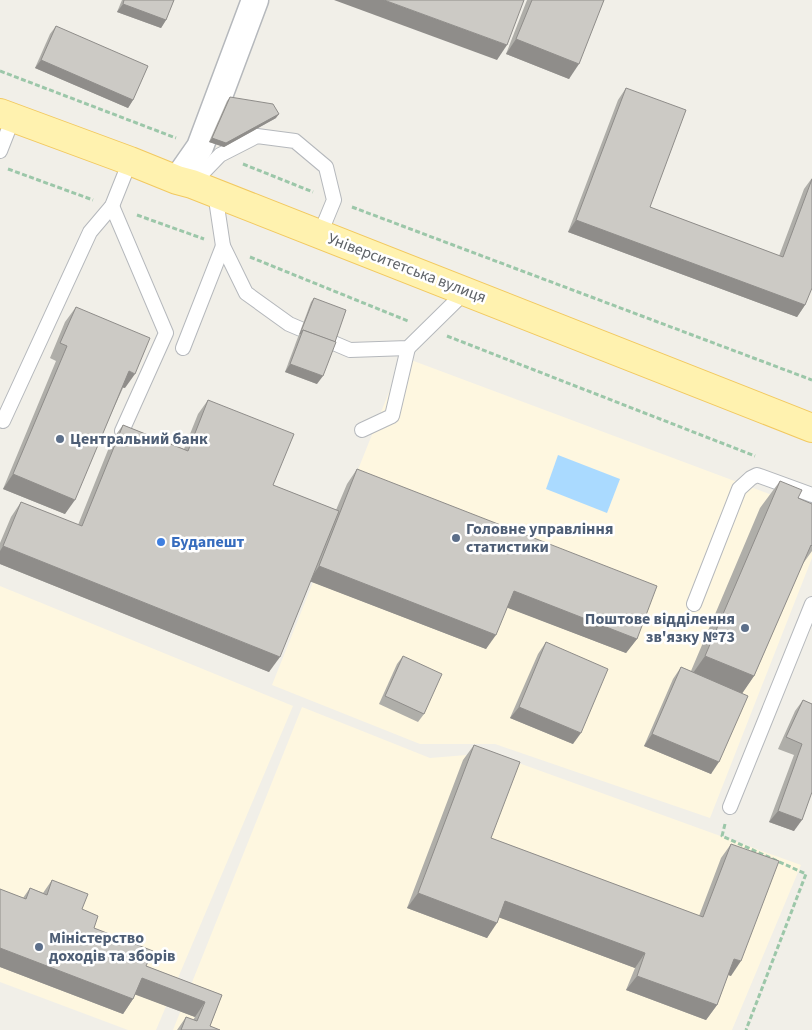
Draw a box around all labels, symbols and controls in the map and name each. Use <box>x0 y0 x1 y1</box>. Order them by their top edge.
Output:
street label: Університетська вулиця <box>324 228 490 308</box>
place label: Центральний банк <box>70 428 208 450</box>
marker: Центральний банк <box>54 433 66 445</box>
place label: Головне управління статистики <box>466 518 613 558</box>
place label: Будапешт <box>171 531 245 553</box>
marker: Головне управління статистики <box>450 532 462 544</box>
marker: Будапешт <box>155 536 167 548</box>
place label: Поштове відділення зв'язку №73 <box>585 608 735 648</box>
marker: Поштове відділення зв'язку №73 <box>739 622 751 634</box>
place label: Міністерство доходів та зборів <box>49 927 176 967</box>
marker: Міністерство доходів та зборів <box>33 941 45 953</box>

